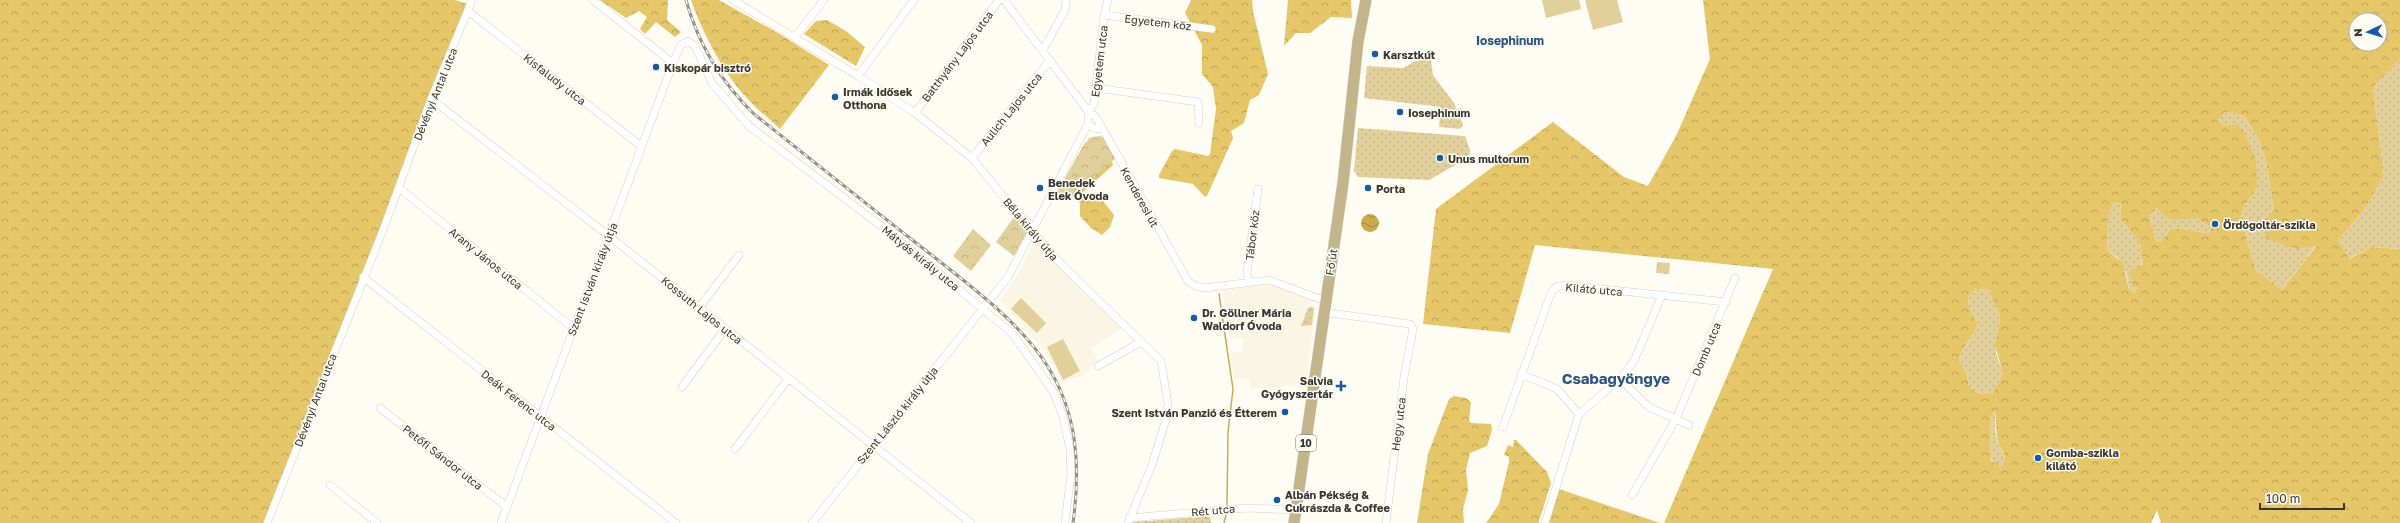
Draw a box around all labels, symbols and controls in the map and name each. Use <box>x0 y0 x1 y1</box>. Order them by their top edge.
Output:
street label: Batthyány Lajos utca <box>919 8 995 104</box>
street label: Egyetem köz <box>1124 11 1193 33</box>
north arrow <box>2348 12 2388 52</box>
street label: Egyetem utca <box>1088 24 1110 98</box>
text: N <box>2351 28 2364 37</box>
district label: Iosephinum <box>1476 33 1544 48</box>
street label: Dévényi Antal utca <box>410 46 460 142</box>
place label: Karsztkút <box>1383 48 1436 61</box>
marker: Karsztkút <box>1370 49 1380 59</box>
street label: Kisfaludy utca <box>521 51 589 107</box>
place label: Kiskopár bisztró <box>664 61 751 74</box>
marker: Kiskopár bisztró <box>651 62 661 72</box>
street label: Aulich Lajos utca <box>978 70 1044 148</box>
place label: Irmák Idősek Otthona <box>843 85 913 111</box>
marker: Irmák Idősek Otthona <box>830 92 840 102</box>
place label: Iosephinum <box>1408 106 1471 119</box>
marker: Iosephinum <box>1395 107 1405 117</box>
place label: Unus multorum <box>1448 152 1530 165</box>
marker: Unus multorum <box>1435 153 1445 163</box>
street label: Kenderesi út <box>1118 165 1162 229</box>
place label: Benedek Elek Óvoda <box>1048 176 1109 202</box>
place label: Porta <box>1376 182 1405 195</box>
marker: Benedek Elek Óvoda <box>1035 183 1045 193</box>
marker: Porta <box>1363 183 1373 193</box>
street label: Béla király útja <box>1001 195 1061 263</box>
street label: Tábor köz <box>1242 209 1262 261</box>
place label: Ördögoltár-szikla <box>2223 218 2316 231</box>
marker: Ördögoltár-szikla <box>2210 219 2220 229</box>
street label: Szent István király útja <box>564 221 620 337</box>
street label: Mátyás király utca <box>880 223 962 293</box>
street label: Arany János utca <box>447 224 525 292</box>
street label: Fő út <box>1322 248 1340 276</box>
street label: Kossuth Lajos utca <box>659 273 745 347</box>
street label: Kilátó utca <box>1565 280 1623 298</box>
place label: Dr. Göllner Mária Waldorf Óvoda <box>1202 306 1291 332</box>
marker: Dr. Göllner Mária Waldorf Óvoda <box>1189 313 1199 323</box>
street label: Domb utca <box>1689 320 1723 378</box>
street label: Dévényi Antal utca <box>291 352 339 448</box>
street label: Szent László király útja <box>854 364 940 466</box>
street label: Deák Ferenc utca <box>479 367 559 433</box>
district label: Csabagyöngye <box>1562 369 1670 387</box>
place label: Salvia Gyógyszertár <box>1261 374 1334 400</box>
marker: Salvia Gyógyszertár <box>1336 381 1346 391</box>
street label: Hegy utca <box>1388 397 1408 451</box>
place label: Szent István Panzió és Étterem <box>1112 406 1277 419</box>
marker: Szent István Panzió és Étterem <box>1280 407 1290 417</box>
street label: Petőfi Sándor utca <box>400 422 486 492</box>
road number: 10 <box>1296 435 1316 451</box>
place label: Gomba-szikla kilátó <box>2046 446 2119 472</box>
marker: Gomba-szikla kilátó <box>2033 453 2043 463</box>
scale bar <box>2260 485 2344 511</box>
place label: Albán Pékség & Cukrászda & Coffee <box>1285 488 1390 514</box>
text: 100 m <box>2266 491 2300 506</box>
marker: Albán Pékség & Cukrászda & Coffee <box>1272 495 1282 505</box>
street label: Rét utca <box>1190 502 1236 518</box>

